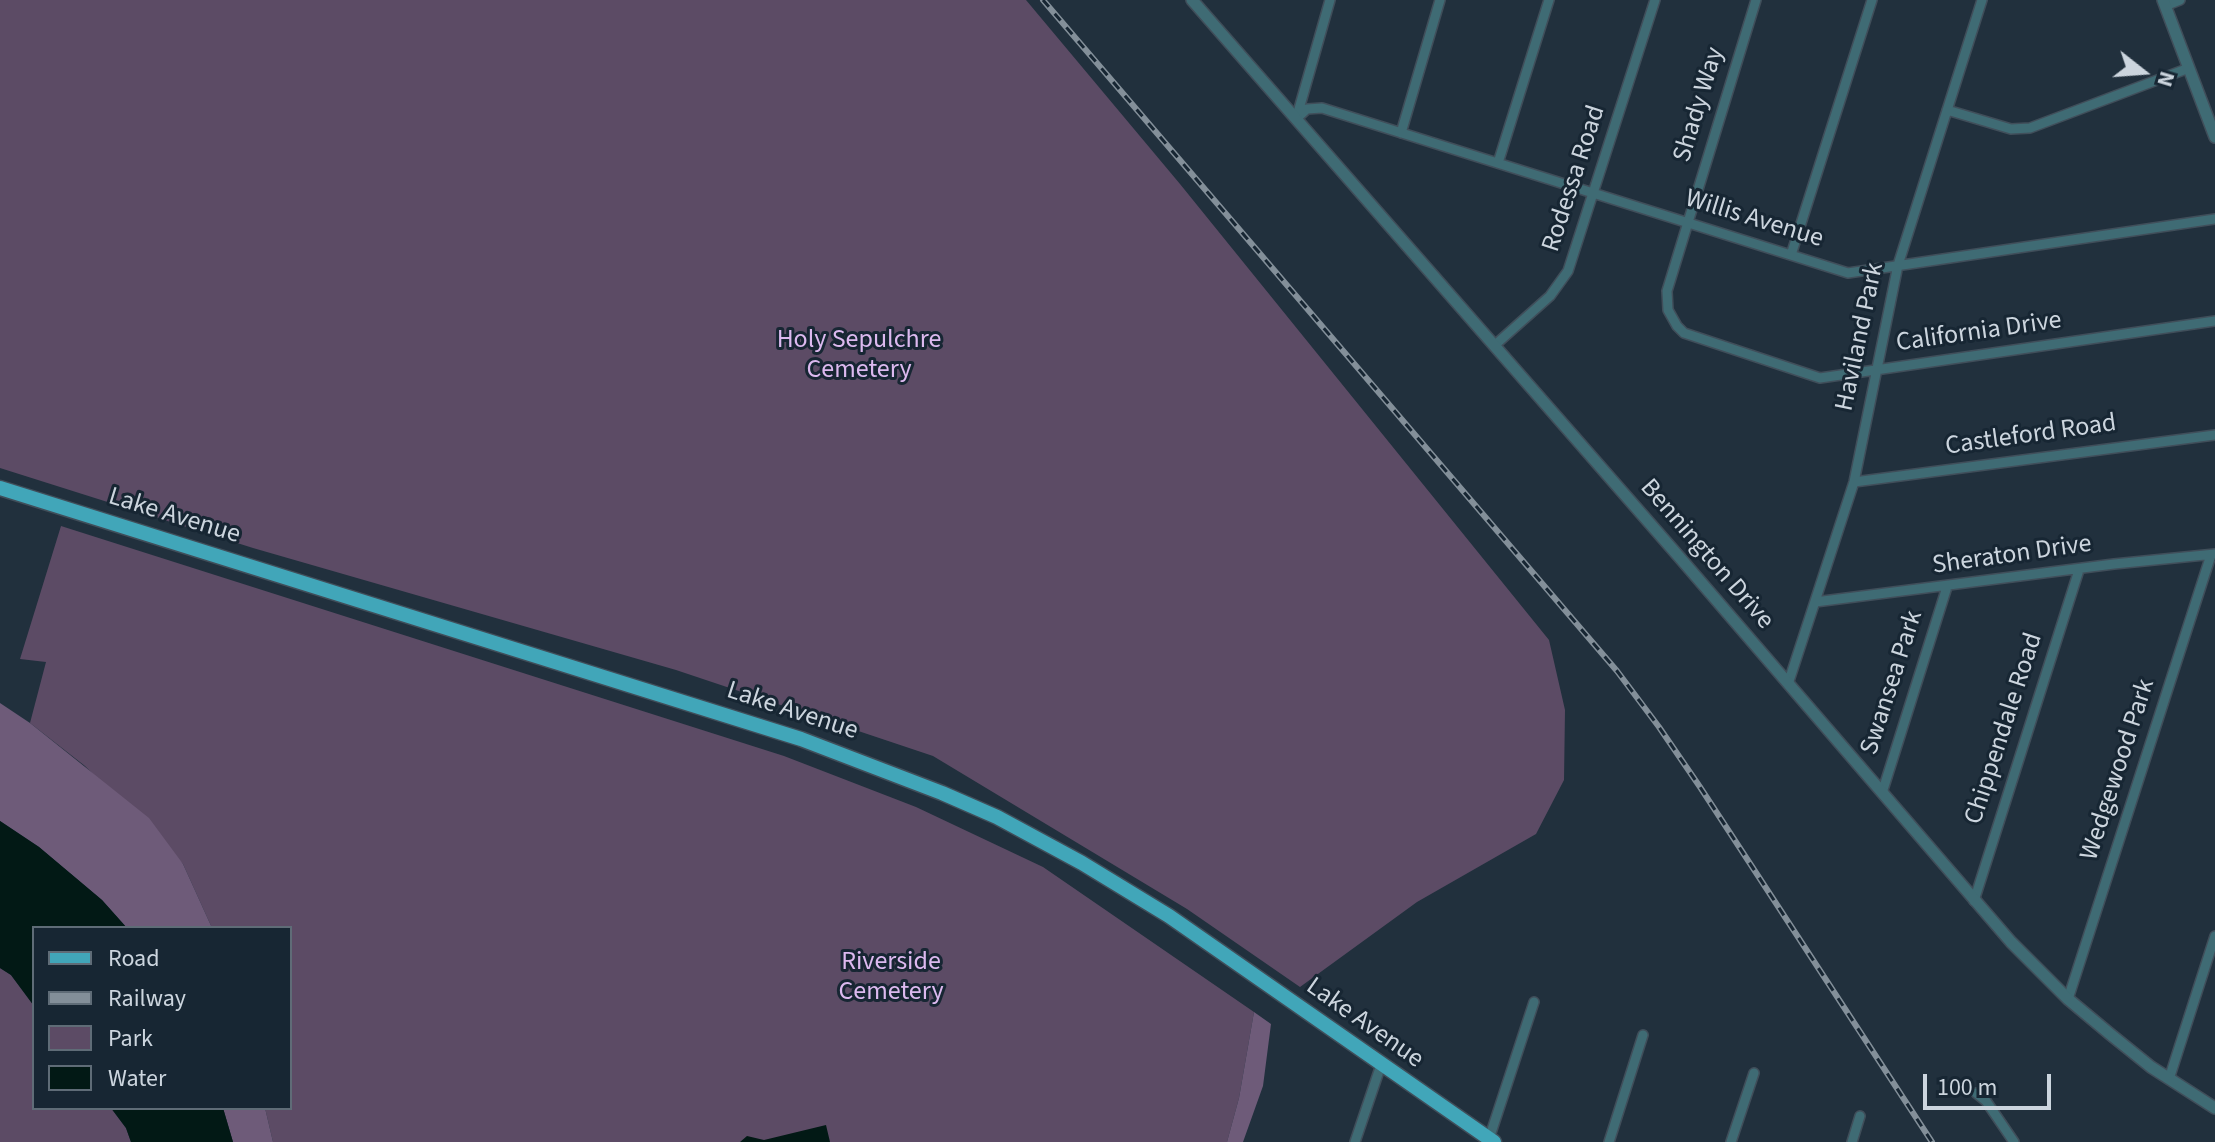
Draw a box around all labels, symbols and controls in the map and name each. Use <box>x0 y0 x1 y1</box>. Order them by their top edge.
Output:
north arrow <box>2103 32 2183 112</box>
street label: Shady Way <box>1668 44 1732 166</box>
text: N <box>2149 67 2183 91</box>
street label: Rodessa Road <box>1537 102 1613 256</box>
street label: Willis Avenue <box>1681 184 1827 256</box>
street label: Haviland Park <box>1830 260 1892 414</box>
street label: California Drive <box>1894 306 2064 360</box>
park label: Holy Sepulchre Cemetery <box>777 325 941 386</box>
street label: Castleford Road <box>1944 409 2118 463</box>
street label: Bennington Drive <box>1632 474 1780 636</box>
street label: Lake Avenue <box>104 482 244 552</box>
street label: Sheraton Drive <box>1930 529 2094 583</box>
street label: Swansea Park <box>1855 607 1931 759</box>
street label: Chippendale Road <box>1959 629 2051 829</box>
street label: Lake Avenue <box>722 676 862 748</box>
street label: Wedgewood Park <box>2075 676 2163 864</box>
legend <box>32 926 292 1110</box>
text: Road <box>108 941 160 976</box>
park label: Riverside Cemetery <box>838 947 944 1008</box>
street label: Lake Avenue <box>1299 972 1429 1076</box>
text: Railway <box>108 981 186 1016</box>
text: Park <box>108 1021 153 1056</box>
scale bar <box>1927 1058 2055 1108</box>
text: Water <box>108 1061 166 1096</box>
text: 100 m <box>1937 1070 1997 1105</box>

